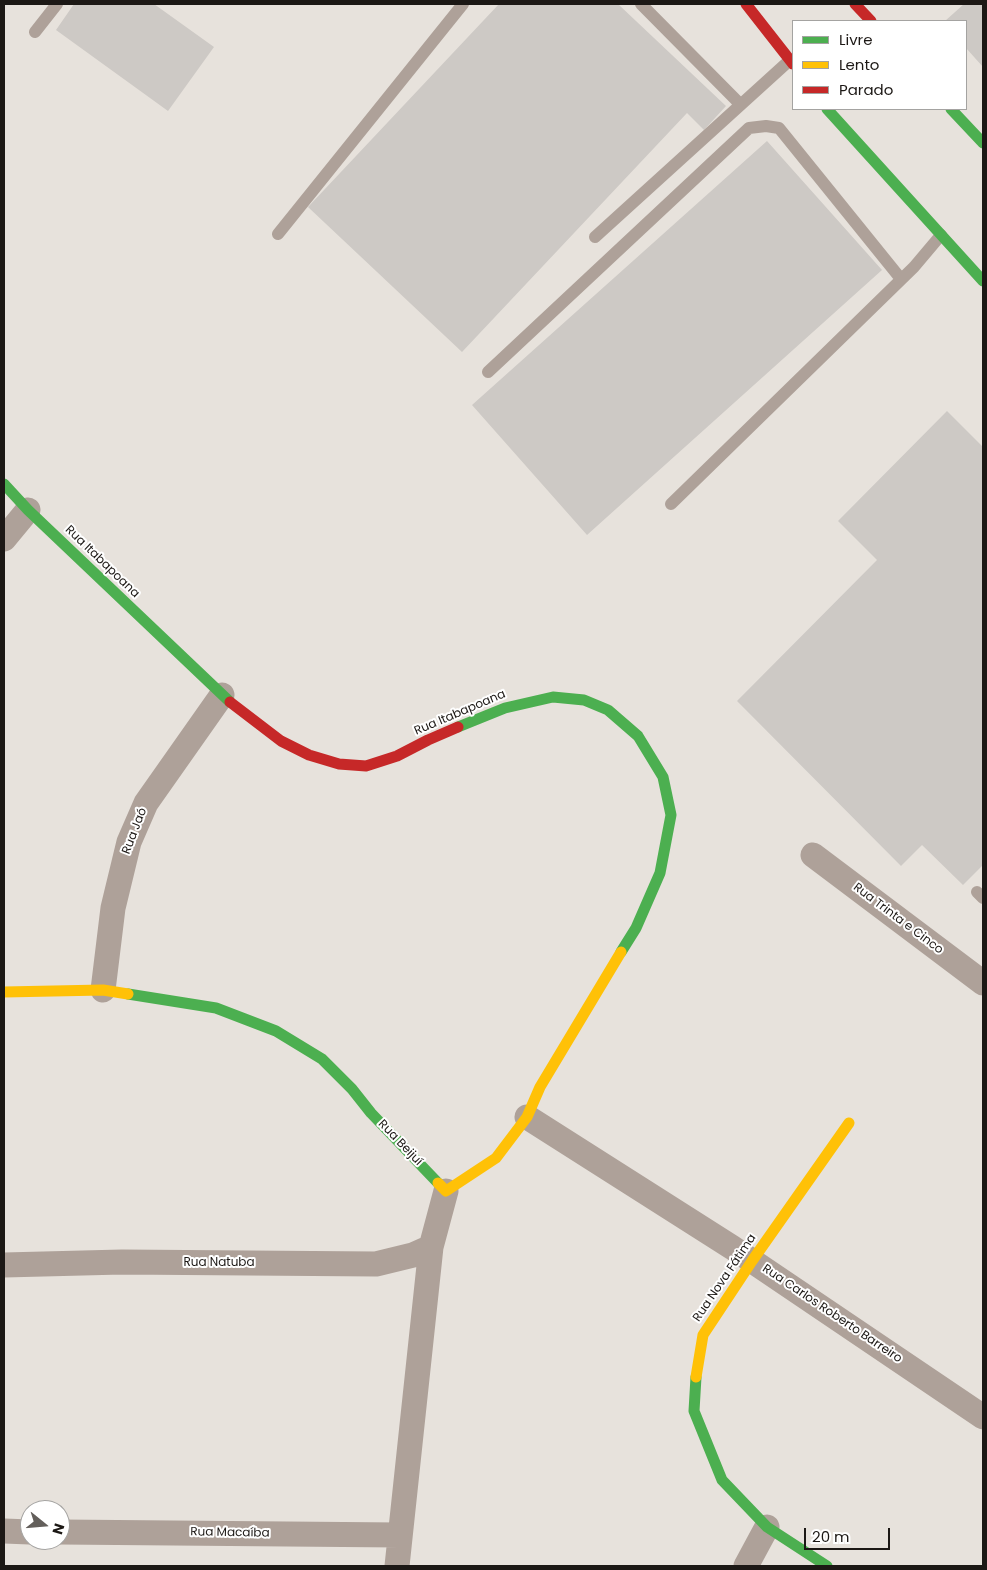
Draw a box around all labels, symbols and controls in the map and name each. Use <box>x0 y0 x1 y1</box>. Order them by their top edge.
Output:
legend <box>792 20 967 110</box>
text: Livre <box>839 29 872 50</box>
text: Lento <box>839 54 879 75</box>
text: Parado <box>839 79 893 100</box>
street label: Rua Itabapoana <box>62 523 142 601</box>
street label: Rua Itabapoana <box>412 687 508 739</box>
street label: Rua Jaó <box>120 806 150 856</box>
street label: Rua Trinta e Cinco <box>850 880 946 958</box>
street label: Rua Beijuí <box>375 1117 425 1169</box>
street label: Rua Nova Fátima <box>690 1232 760 1324</box>
street label: Rua Natuba <box>183 1256 255 1270</box>
street label: Rua Carlos Roberto Barreiro <box>759 1262 905 1366</box>
north arrow <box>20 1500 70 1550</box>
scale bar <box>807 1518 893 1550</box>
text: N <box>47 1521 69 1537</box>
street label: Rua Macaíba <box>190 1525 270 1541</box>
text: 20 m <box>812 1526 850 1547</box>

